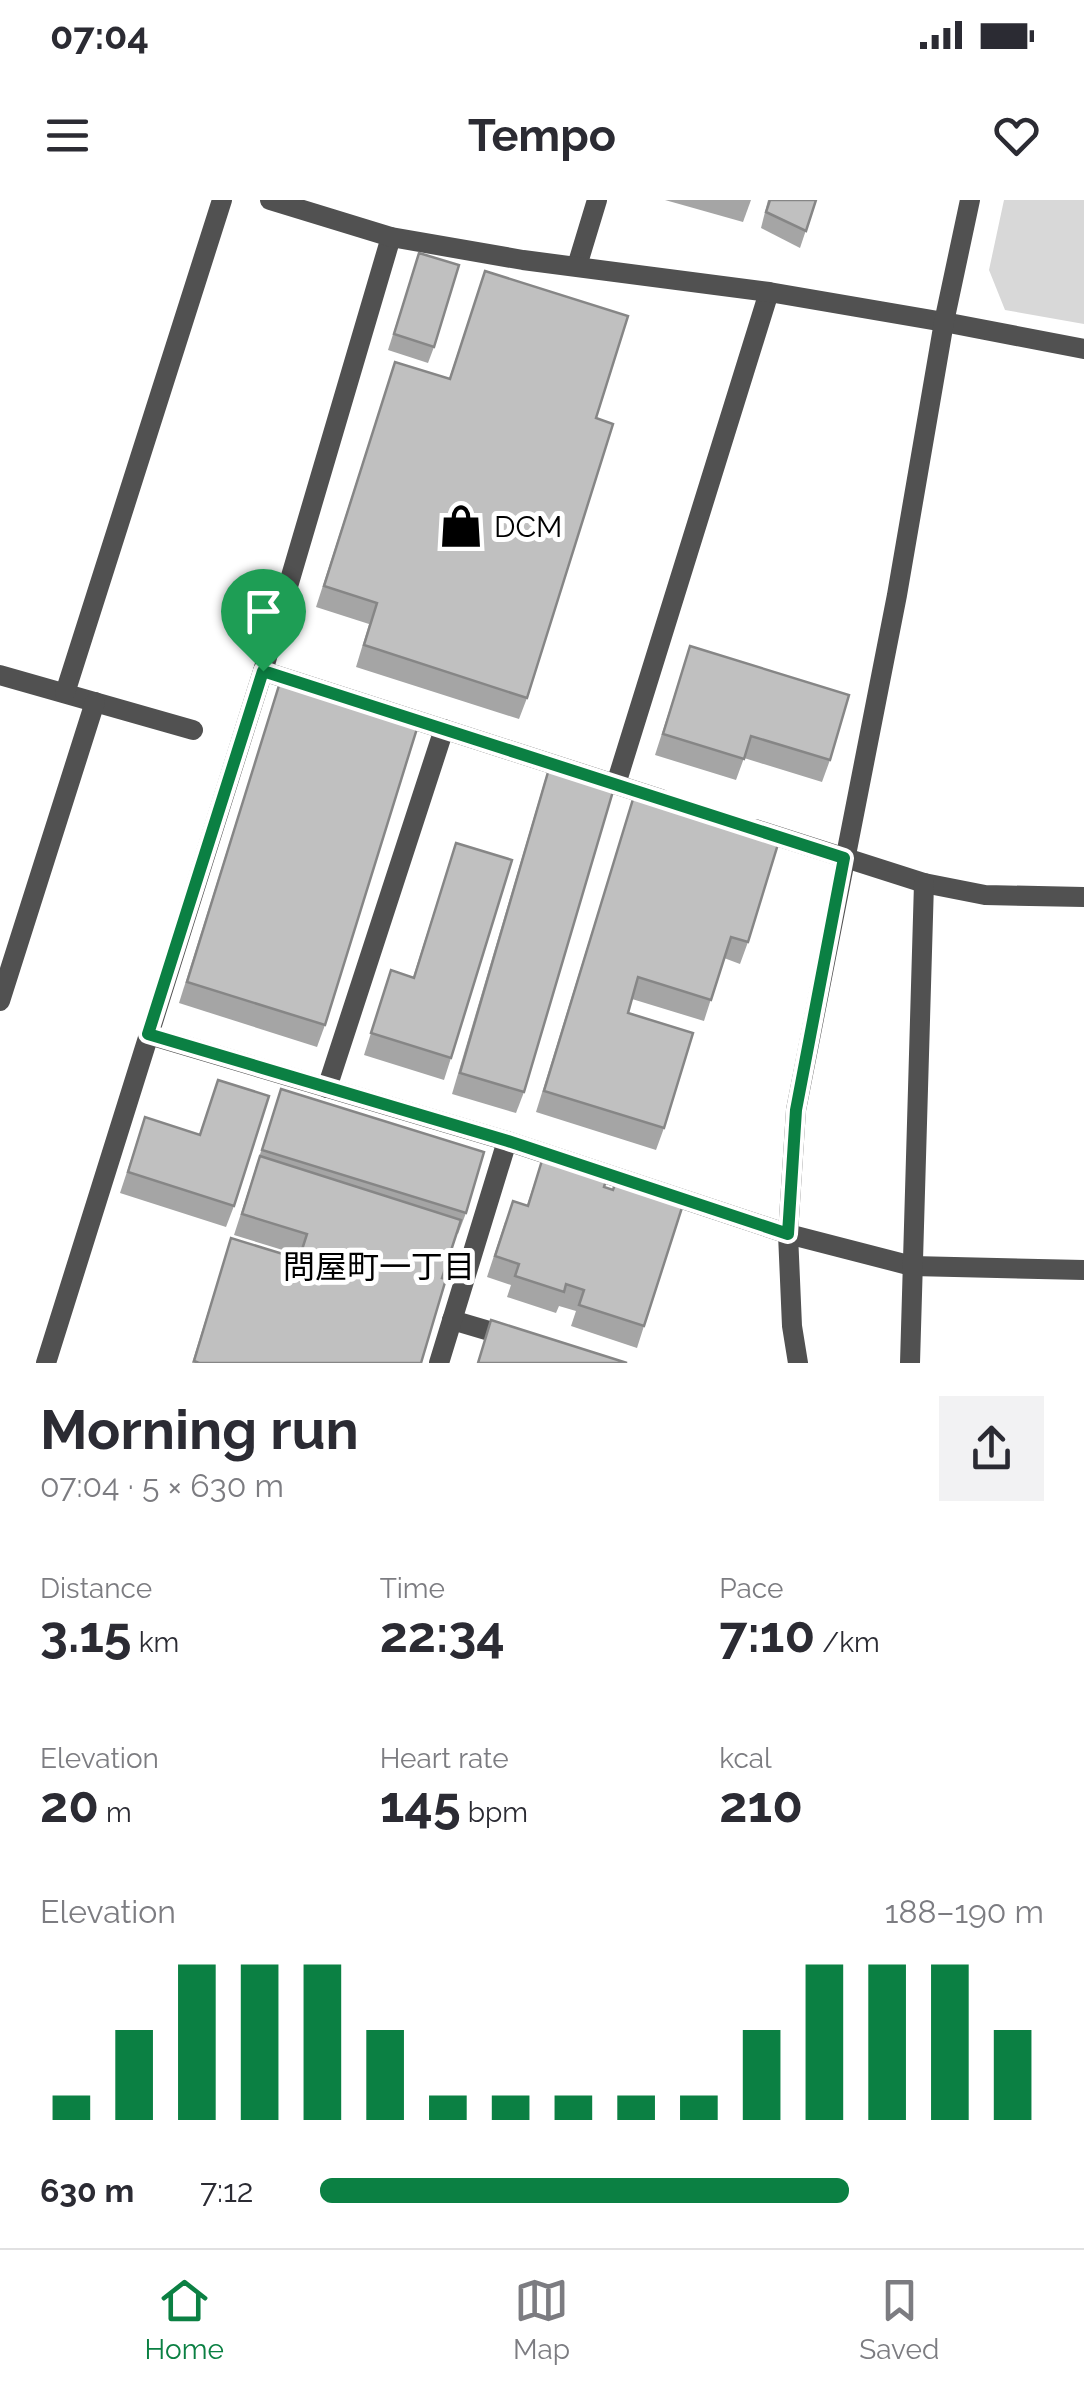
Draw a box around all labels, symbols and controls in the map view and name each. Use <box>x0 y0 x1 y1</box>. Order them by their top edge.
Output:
text: 07:04 <box>50 13 149 58</box>
icon: menu <box>40 108 95 163</box>
icon: heart <box>989 108 1044 163</box>
text: Tempo <box>468 109 616 162</box>
shop icon: DCM <box>437 502 485 550</box>
place label: DCM <box>494 509 562 544</box>
pin <box>221 569 306 672</box>
icon: arrive <box>236 584 291 639</box>
district label: 問屋町一丁目 <box>283 1248 475 1285</box>
button: share <box>939 1396 1044 1501</box>
text: Morning run <box>40 1397 359 1462</box>
text: 07:04 · 5 × 630 m <box>40 1467 284 1504</box>
text: Distance <box>40 1572 152 1605</box>
text: Time <box>380 1572 445 1605</box>
text: Pace <box>719 1572 784 1605</box>
text: 3.15 <box>40 1605 132 1664</box>
text: 22:34 <box>380 1605 505 1664</box>
text: 7:10 <box>719 1605 815 1664</box>
text: km <box>132 1626 179 1659</box>
text: /km <box>815 1626 880 1659</box>
text: Elevation <box>40 1742 159 1775</box>
text: Heart rate <box>380 1742 509 1775</box>
text: kcal <box>719 1742 772 1775</box>
text: 20 <box>40 1775 99 1834</box>
text: 145 <box>380 1775 461 1834</box>
text: 210 <box>719 1775 803 1834</box>
text: m <box>99 1796 132 1829</box>
text: bpm <box>461 1796 528 1829</box>
text: Elevation <box>40 1893 176 1930</box>
text: 188–190 m <box>885 1893 1044 1930</box>
text: 630 m <box>40 2172 134 2209</box>
text: 7:12 <box>200 2172 254 2209</box>
tab: Home <box>145 2273 224 2366</box>
tab: Map <box>513 2273 570 2366</box>
tab: Saved <box>859 2273 939 2366</box>

